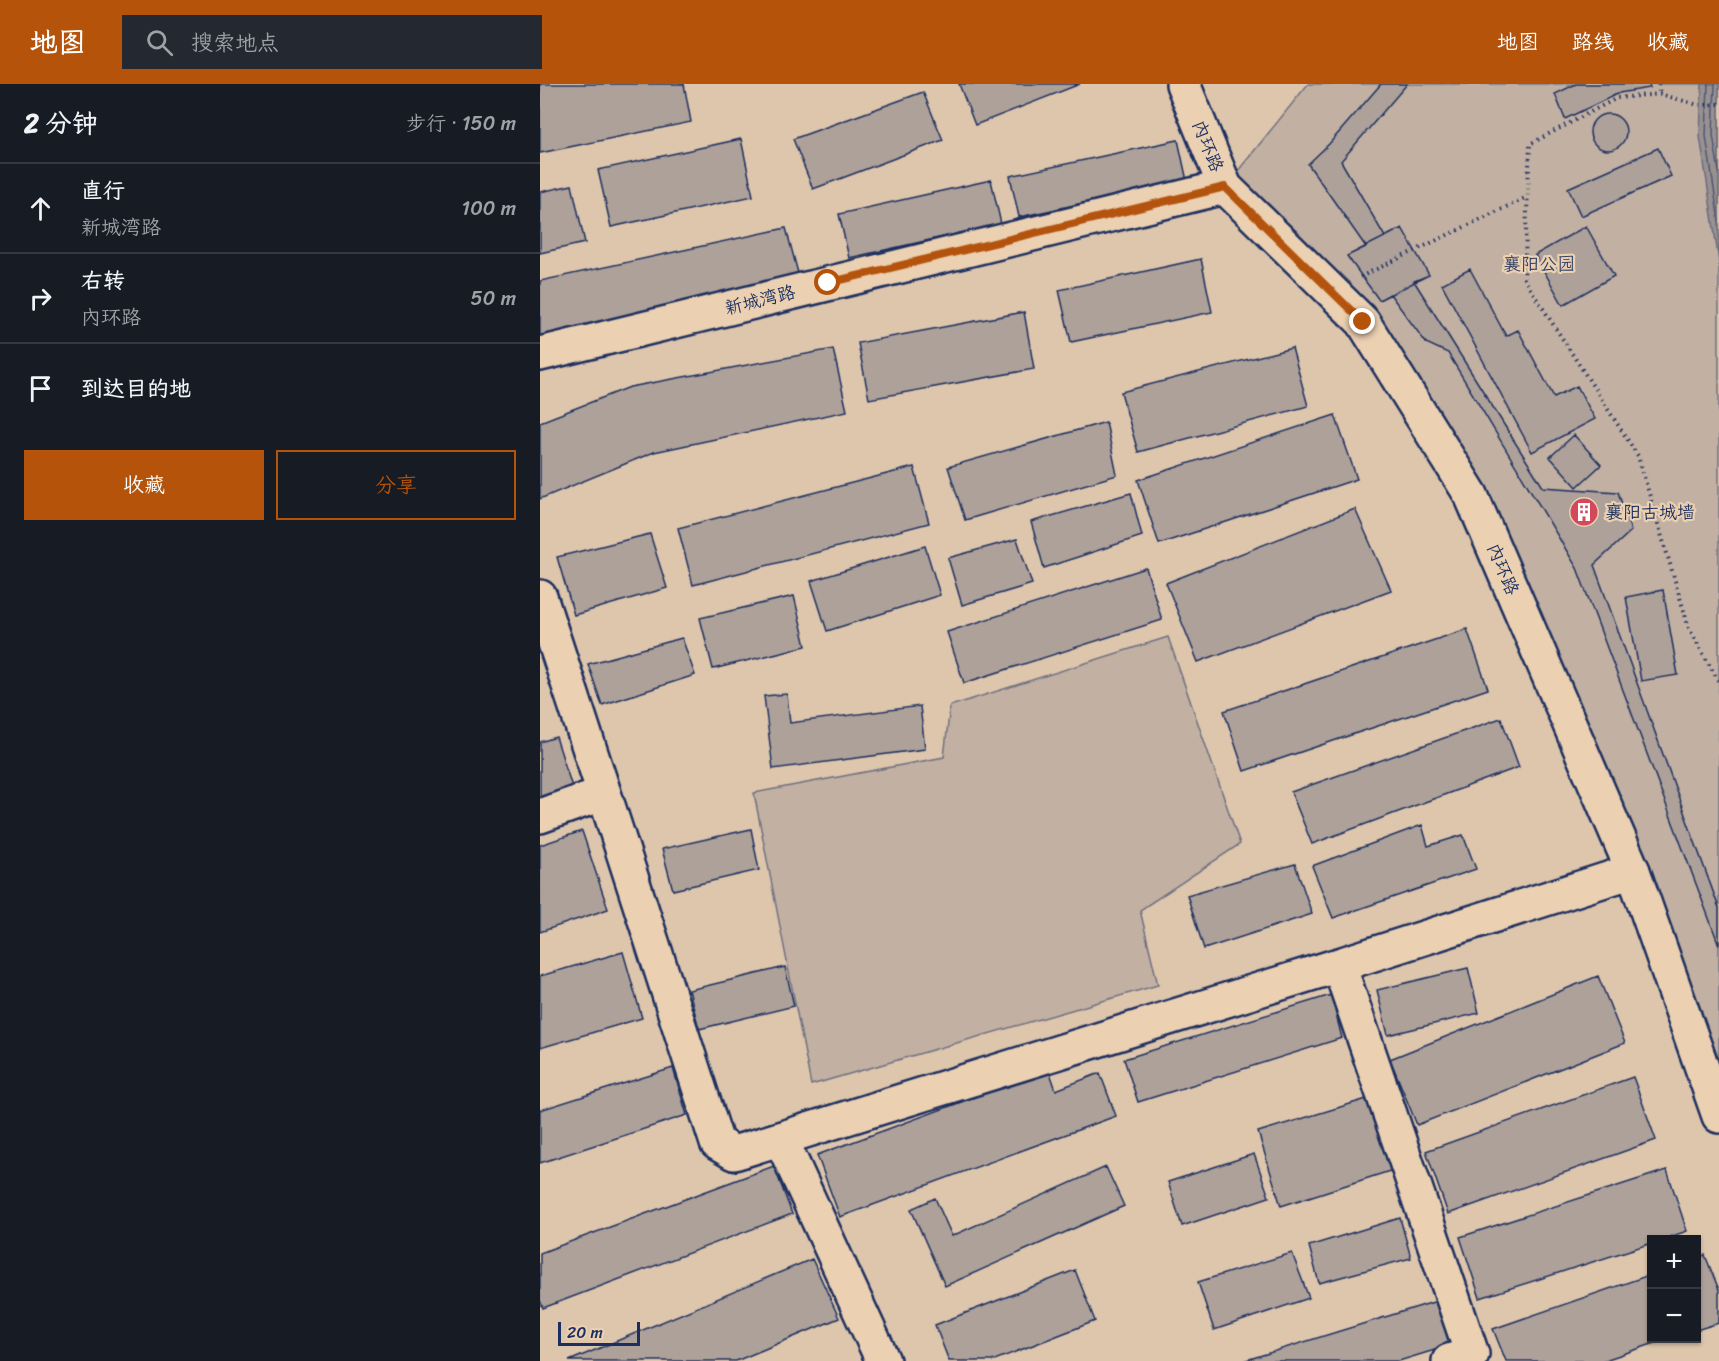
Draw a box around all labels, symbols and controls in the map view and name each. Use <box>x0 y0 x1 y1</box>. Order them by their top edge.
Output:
search box <box>122 15 542 69</box>
text: 地图 <box>30 18 86 67</box>
text: 搜索地点 <box>191 23 279 62</box>
text: 地图 <box>1497 23 1539 61</box>
text: 路线 <box>1572 23 1614 61</box>
text: 收藏 <box>1647 23 1689 61</box>
icon: search <box>143 26 176 59</box>
text: 2 分钟 <box>24 100 98 146</box>
text: 步行 · 150 m <box>406 106 516 141</box>
street label: 内环路 <box>1183 115 1233 177</box>
text: 直行 <box>81 171 125 210</box>
text: 100 m <box>462 191 516 226</box>
icon: ahead <box>24 192 57 225</box>
text: 新城湾路 <box>81 210 161 245</box>
park label: 襄阳公园 <box>1503 248 1575 280</box>
text: 右转 <box>81 261 125 300</box>
route start <box>814 269 840 295</box>
street label: 新城湾路 <box>721 276 799 324</box>
text: 50 m <box>471 281 516 316</box>
icon: right <box>24 282 57 315</box>
text: 内环路 <box>81 300 141 335</box>
route end <box>1349 308 1375 334</box>
text: 到达目的地 <box>81 369 191 408</box>
icon: arrive <box>24 372 57 405</box>
button: 收藏 <box>24 450 264 520</box>
button: 分享 <box>276 450 516 520</box>
building icon: 襄阳古城墙 <box>1568 496 1600 528</box>
place label: 襄阳古城墙 <box>1605 496 1695 528</box>
street label: 内环路 <box>1478 538 1528 600</box>
map controls <box>1647 1235 1701 1343</box>
button: + <box>1647 1235 1701 1289</box>
button: − <box>1647 1289 1701 1343</box>
text: 20 m <box>567 1318 603 1347</box>
scale bar <box>558 1319 640 1346</box>

